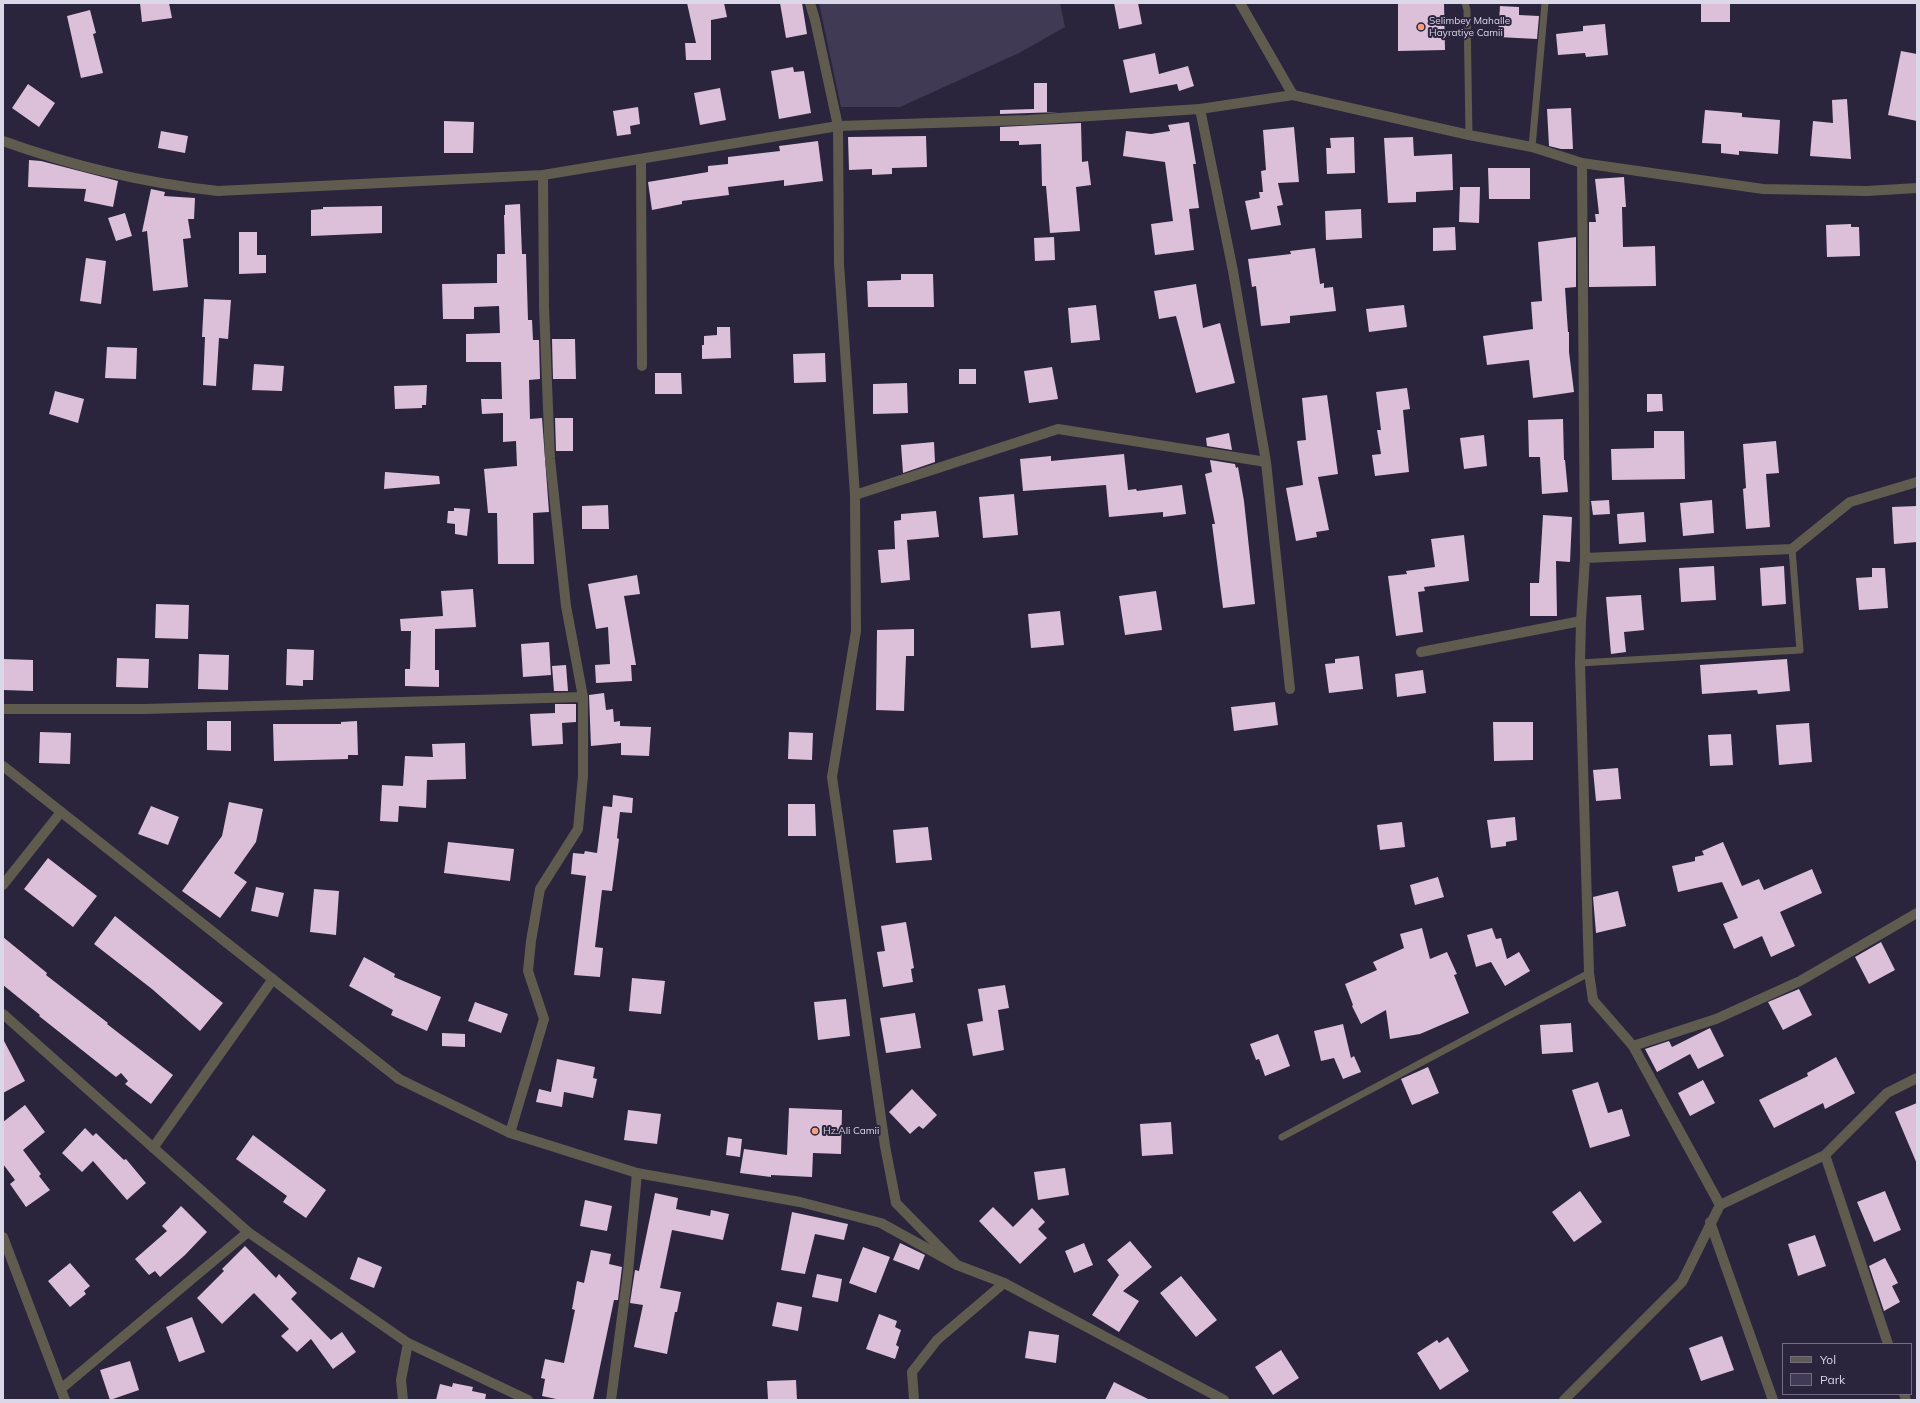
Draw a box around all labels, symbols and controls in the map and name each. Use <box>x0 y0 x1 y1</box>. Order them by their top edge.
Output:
place label: Selimbey Mahalle Hayratiye Camii <box>1429 15 1510 38</box>
marker: Selimbey Mahalle Hayratiye Camii <box>1416 22 1426 32</box>
place label: Hz.Ali Camii <box>823 1125 879 1137</box>
marker: Hz.Ali Camii <box>810 1126 820 1136</box>
legend <box>1782 1343 1912 1395</box>
text: Yol <box>1820 1352 1836 1367</box>
text: Park <box>1820 1372 1845 1387</box>

